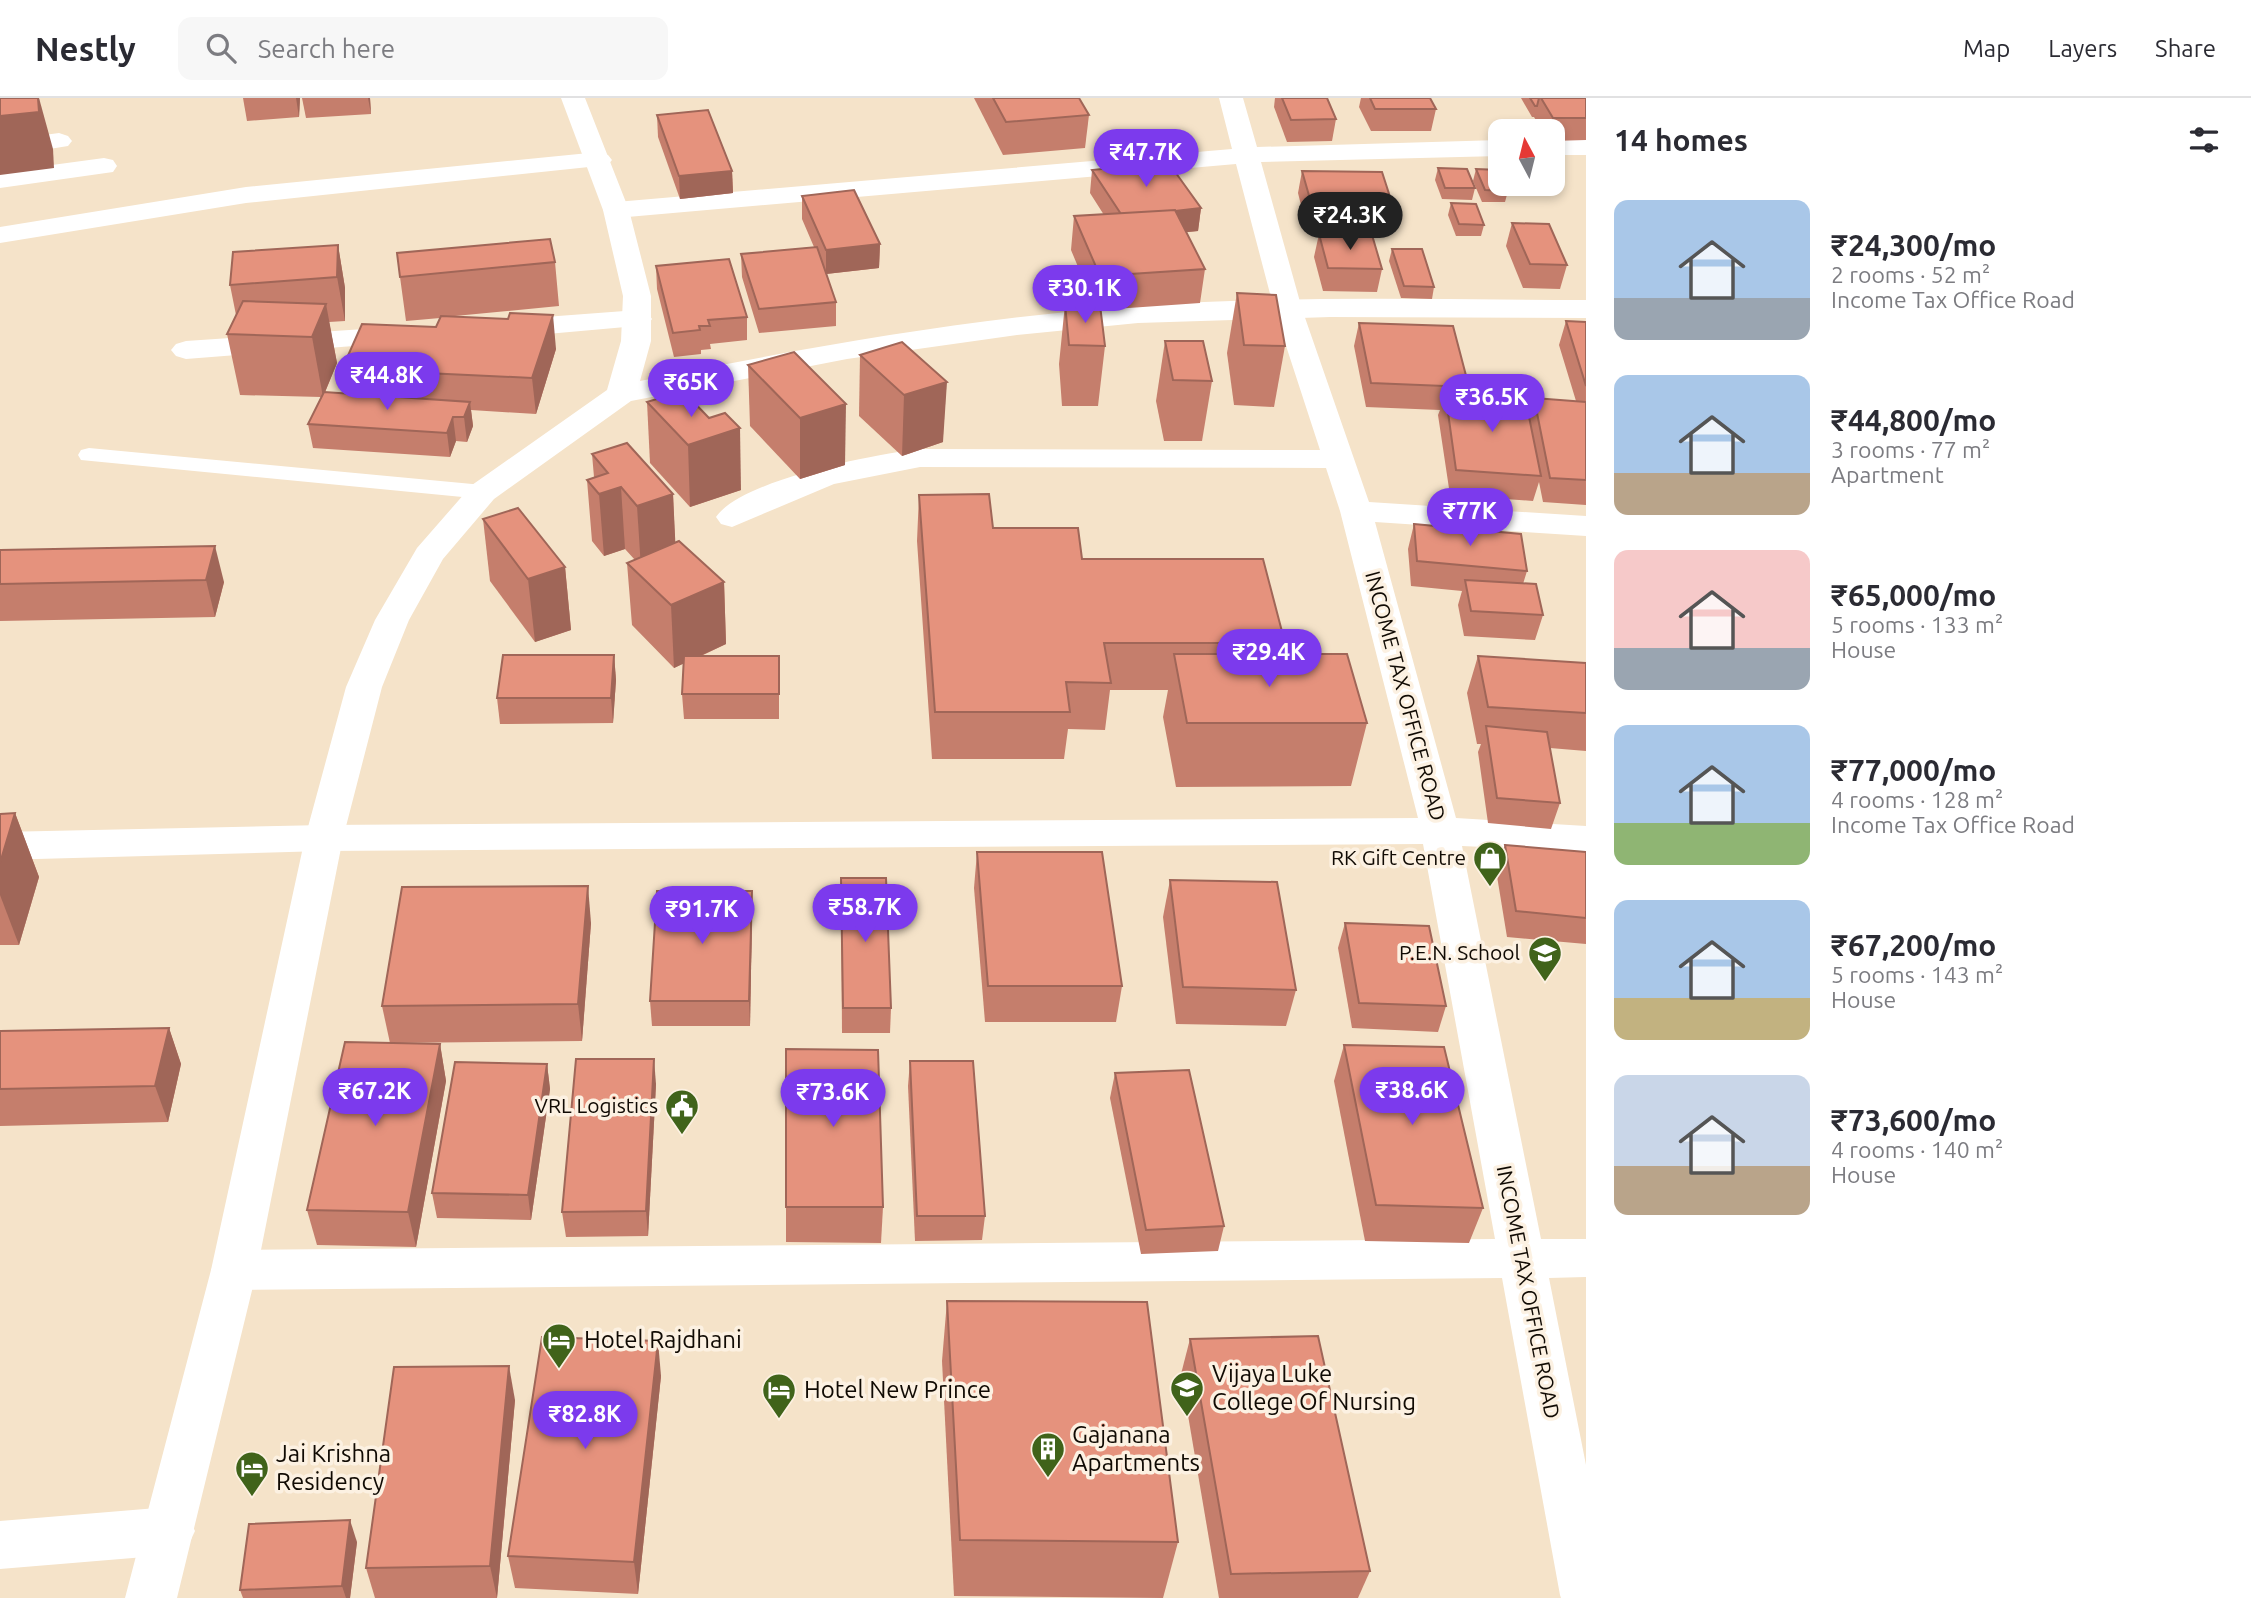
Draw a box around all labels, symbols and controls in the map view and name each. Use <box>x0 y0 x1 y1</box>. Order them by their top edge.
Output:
search box <box>178 17 668 80</box>
icon: search <box>202 29 240 67</box>
text: Nestly <box>35 30 136 67</box>
text: Search here <box>258 34 395 63</box>
text: Map <box>1963 35 2010 62</box>
text: Layers <box>2048 35 2117 62</box>
text: Share <box>2155 35 2216 62</box>
north arrow <box>1488 119 1564 196</box>
map controls <box>1488 119 1565 196</box>
icon: filters <box>2185 121 2223 159</box>
text: 14 homes <box>1614 123 1748 157</box>
pin: ₹47.7K <box>1089 130 1203 189</box>
text: ₹47.7K <box>1110 139 1182 164</box>
pin: ₹24.3K <box>1293 192 1407 252</box>
text: ₹24.3K <box>1314 202 1386 227</box>
icon: home <box>1670 228 1754 312</box>
text: ₹24,300/mo <box>1831 228 1996 262</box>
text: 2 rooms · 52 m² <box>1831 262 1990 287</box>
pin: ₹30.1K <box>1028 266 1142 325</box>
text: ₹30.1K <box>1049 275 1121 300</box>
text: Income Tax Office Road <box>1831 287 2075 312</box>
pin: ₹44.8K <box>330 352 444 412</box>
pin: ₹65K <box>650 360 732 419</box>
text: ₹44.8K <box>351 362 423 387</box>
text: ₹65K <box>664 369 718 394</box>
pin: ₹36.5K <box>1435 374 1549 434</box>
text: ₹36.5K <box>1456 384 1528 409</box>
icon: home <box>1670 403 1754 487</box>
text: ₹44,800/mo <box>1831 403 1996 437</box>
text: 3 rooms · 77 m² <box>1831 437 1990 462</box>
text: Apartment <box>1831 462 1944 487</box>
pin: ₹77K <box>1429 489 1511 548</box>
text: ₹77K <box>1443 498 1497 523</box>
street label: INCOME TAX OFFICE ROAD <box>1361 568 1451 823</box>
icon: home <box>1670 578 1754 662</box>
text: ₹65,000/mo <box>1831 578 1996 612</box>
text: 5 rooms · 133 m² <box>1831 612 2003 637</box>
pin: ₹29.4K <box>1212 630 1326 689</box>
text: House <box>1831 637 1896 662</box>
text: ₹29.4K <box>1233 639 1305 664</box>
icon: home <box>1670 753 1754 837</box>
text: ₹77,000/mo <box>1831 753 1996 787</box>
text: 4 rooms · 128 m² <box>1831 787 2003 812</box>
text: Income Tax Office Road <box>1831 812 2075 837</box>
shop icon: RK Gift Centre <box>1471 839 1509 888</box>
place label: RK Gift Centre <box>1331 845 1466 869</box>
pin: ₹58.7K <box>808 884 922 944</box>
pin: ₹91.7K <box>645 886 759 946</box>
text: ₹58.7K <box>829 894 901 919</box>
text: ₹91.7K <box>666 896 738 921</box>
icon: home <box>1670 928 1754 1012</box>
text: ₹67,200/mo <box>1831 928 1996 962</box>
school or university icon: P.E.N. School <box>1526 934 1564 983</box>
place label: P.E.N. School <box>1399 940 1520 964</box>
text: 5 rooms · 143 m² <box>1831 962 2003 987</box>
text: House <box>1831 987 1896 1012</box>
pin: ₹67.2K <box>318 1068 432 1128</box>
pin: ₹38.6K <box>1355 1068 1469 1127</box>
pin: ₹73.6K <box>776 1070 890 1129</box>
text: ₹38.6K <box>1376 1077 1448 1102</box>
text: ₹67.2K <box>339 1078 411 1103</box>
text: ₹73.6K <box>797 1079 869 1104</box>
public building icon: VRL Logistics <box>663 1087 701 1136</box>
place label: VRL Logistics <box>535 1093 658 1117</box>
icon: home <box>1670 1103 1754 1187</box>
text: ₹73,600/mo <box>1831 1103 1996 1137</box>
text: 4 rooms · 140 m² <box>1831 1137 2003 1162</box>
text: House <box>1831 1162 1896 1187</box>
street label: INCOME TAX OFFICE ROAD <box>1493 1163 1565 1420</box>
hotel icon: Hotel Rajdhani <box>540 1321 578 1370</box>
place label: Hotel Rajdhani <box>584 1326 742 1353</box>
place label: Vijaya Luke College Of Nursing <box>1212 1360 1416 1415</box>
school or university icon: Vijaya Luke College Of Nursing <box>1168 1369 1206 1418</box>
hotel icon: Hotel New Prince <box>760 1371 798 1420</box>
place label: Hotel New Prince <box>804 1376 991 1403</box>
pin: ₹82.8K <box>528 1392 642 1451</box>
text: ₹82.8K <box>549 1401 621 1426</box>
place label: Gajanana Apartments <box>1072 1421 1200 1476</box>
building icon: Gajanana Apartments <box>1029 1430 1067 1479</box>
place label: Jai Krishna Residency <box>276 1440 391 1495</box>
hotel icon: Jai Krishna Residency <box>233 1449 271 1498</box>

